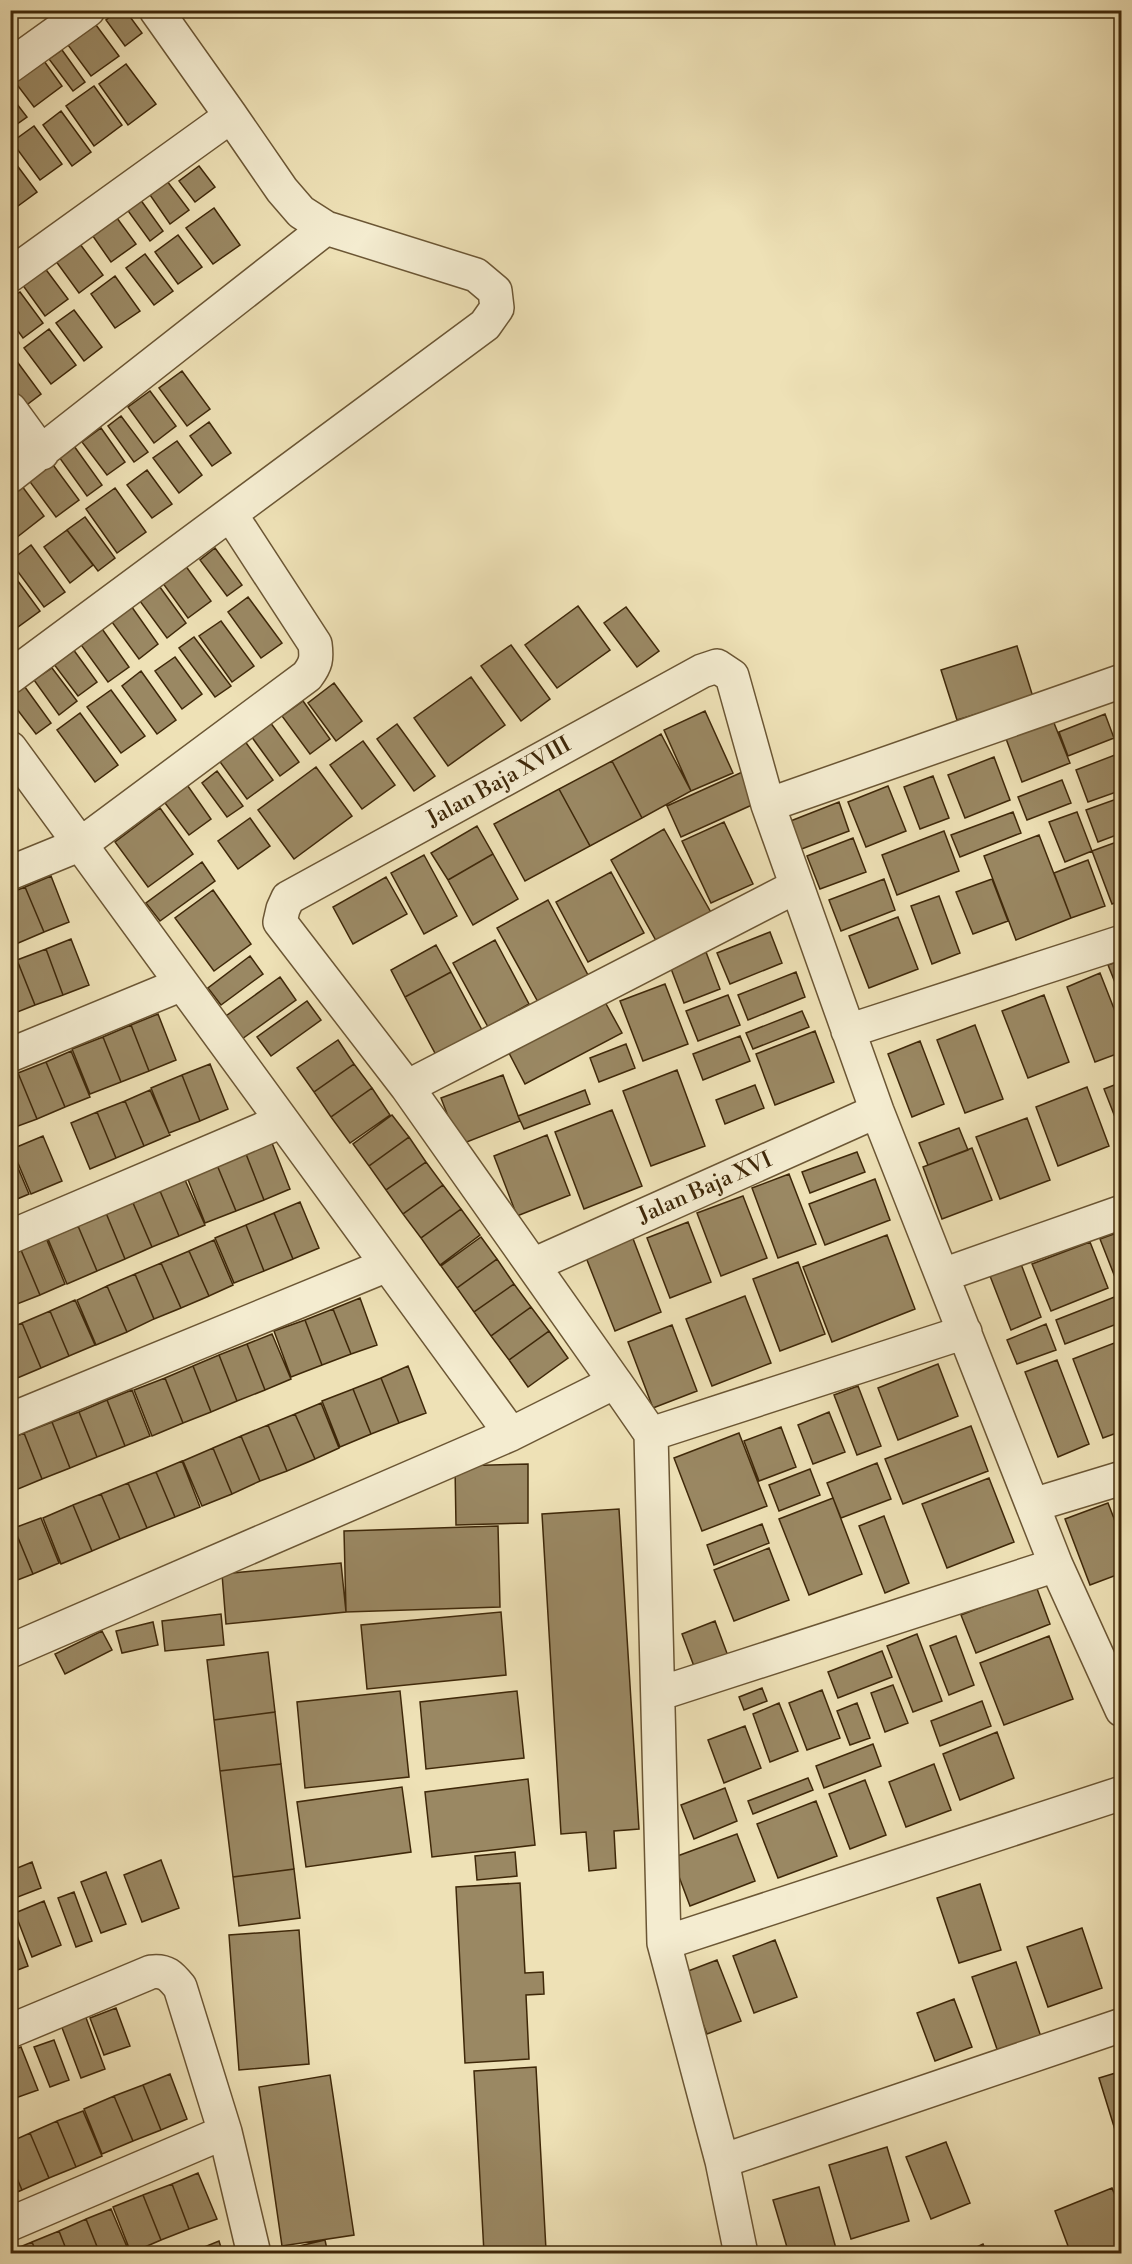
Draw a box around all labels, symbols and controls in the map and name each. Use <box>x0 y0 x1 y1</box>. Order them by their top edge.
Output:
street label: Jalan Baja XVIII <box>421 731 576 833</box>
street label: Jalan Baja XVI <box>633 1146 777 1230</box>

